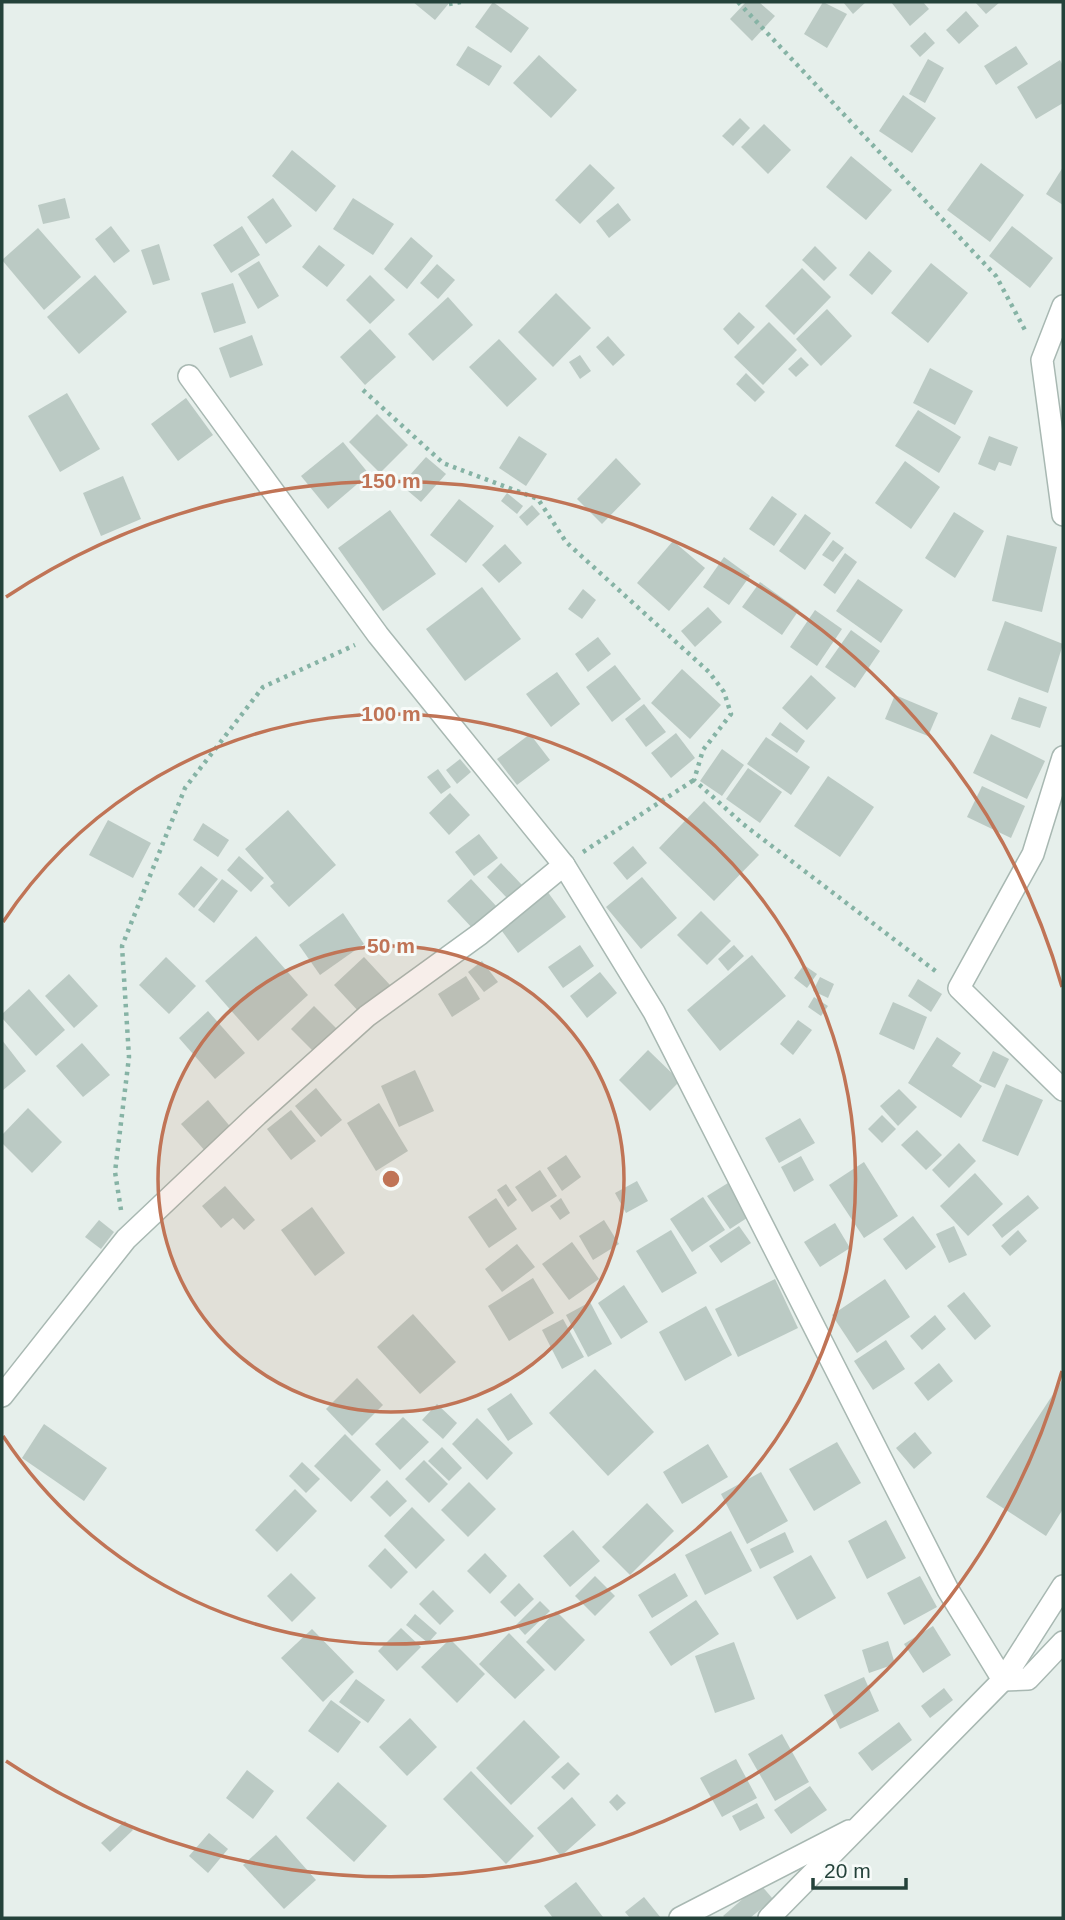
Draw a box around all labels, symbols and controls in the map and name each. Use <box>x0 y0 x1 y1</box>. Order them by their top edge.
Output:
text: 150 m <box>361 469 421 492</box>
text: 100 m <box>361 702 421 725</box>
text: 50 m <box>367 934 415 957</box>
centre of rings <box>379 1167 403 1191</box>
scale bar <box>813 1846 906 1890</box>
text: 20 m <box>824 1859 871 1882</box>

